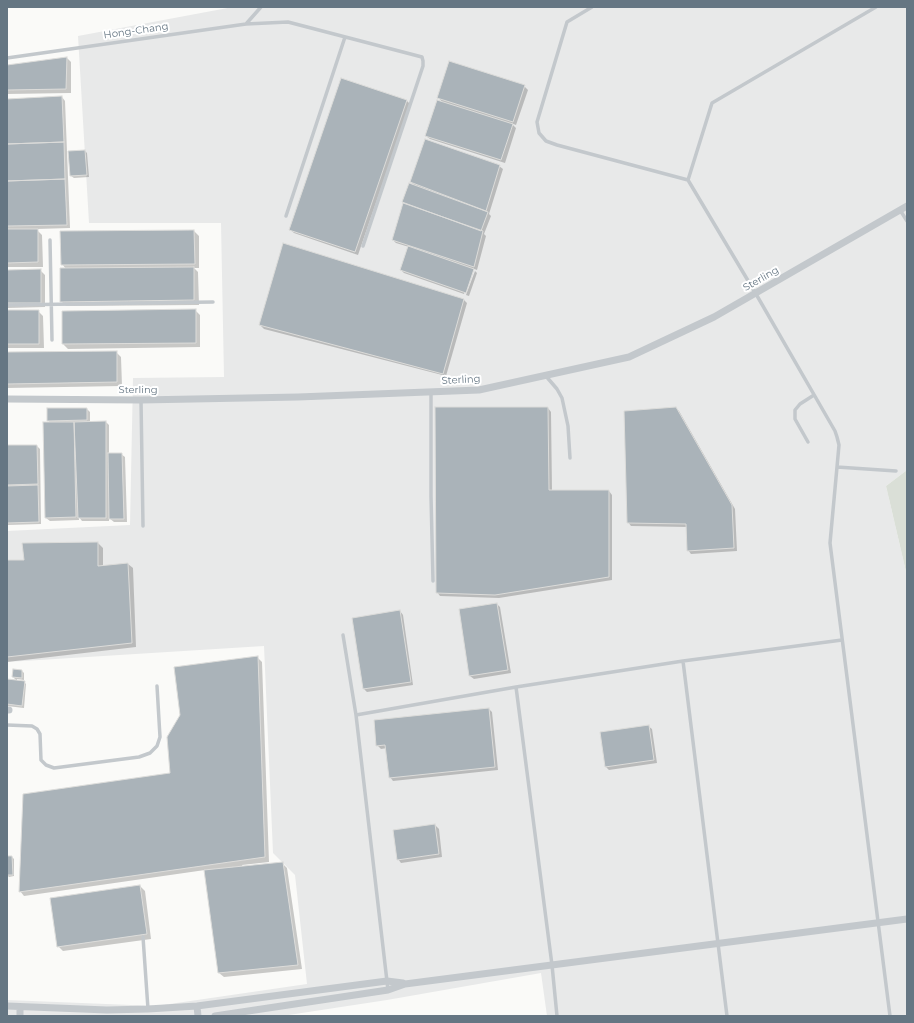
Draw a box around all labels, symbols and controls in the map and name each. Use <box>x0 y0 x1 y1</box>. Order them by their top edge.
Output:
street label: Hong-Chang <box>103 21 169 41</box>
street label: Sterling <box>741 264 781 294</box>
street label: Sterling <box>441 373 481 387</box>
street label: Sterling <box>119 384 157 396</box>

